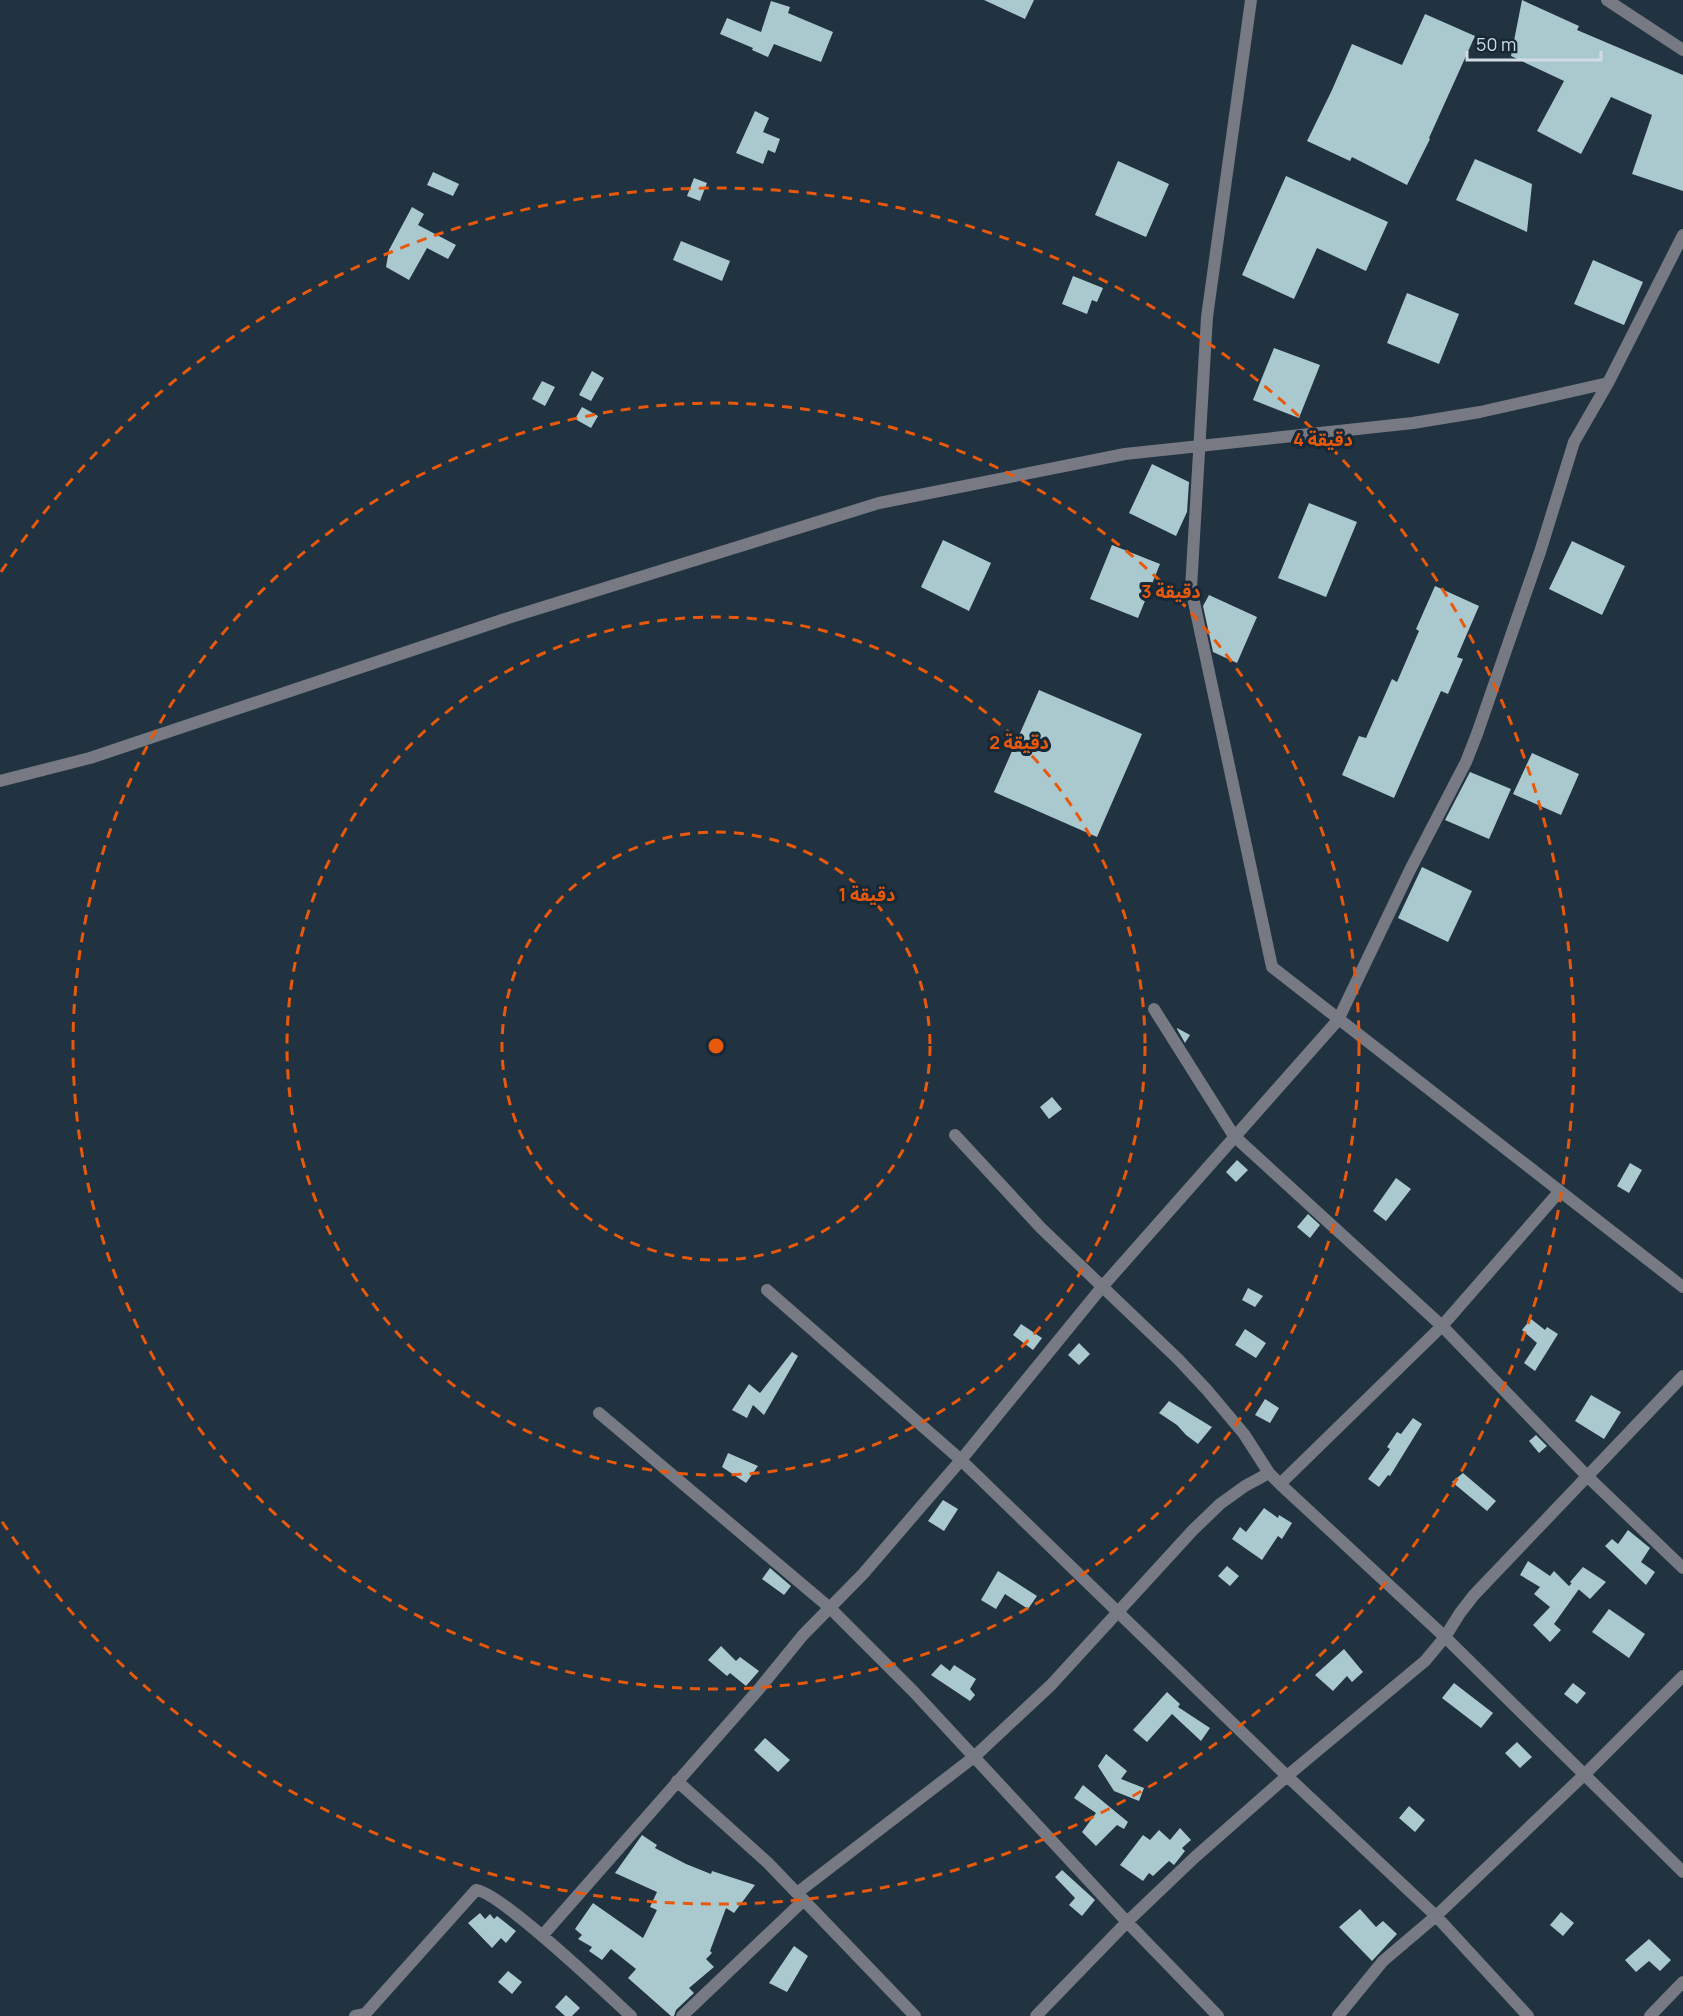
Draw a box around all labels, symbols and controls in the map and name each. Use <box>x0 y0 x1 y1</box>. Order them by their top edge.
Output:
scale bar <box>1467 24 1600 62</box>
text: 50 m <box>1476 32 1516 56</box>
text: 4 دقيقة <box>1293 427 1353 451</box>
text: 3 دقيقة <box>1141 579 1201 603</box>
text: 2 دقيقة <box>989 730 1049 754</box>
text: 1 دقيقة <box>839 882 895 906</box>
centre of rings <box>706 1036 726 1056</box>

